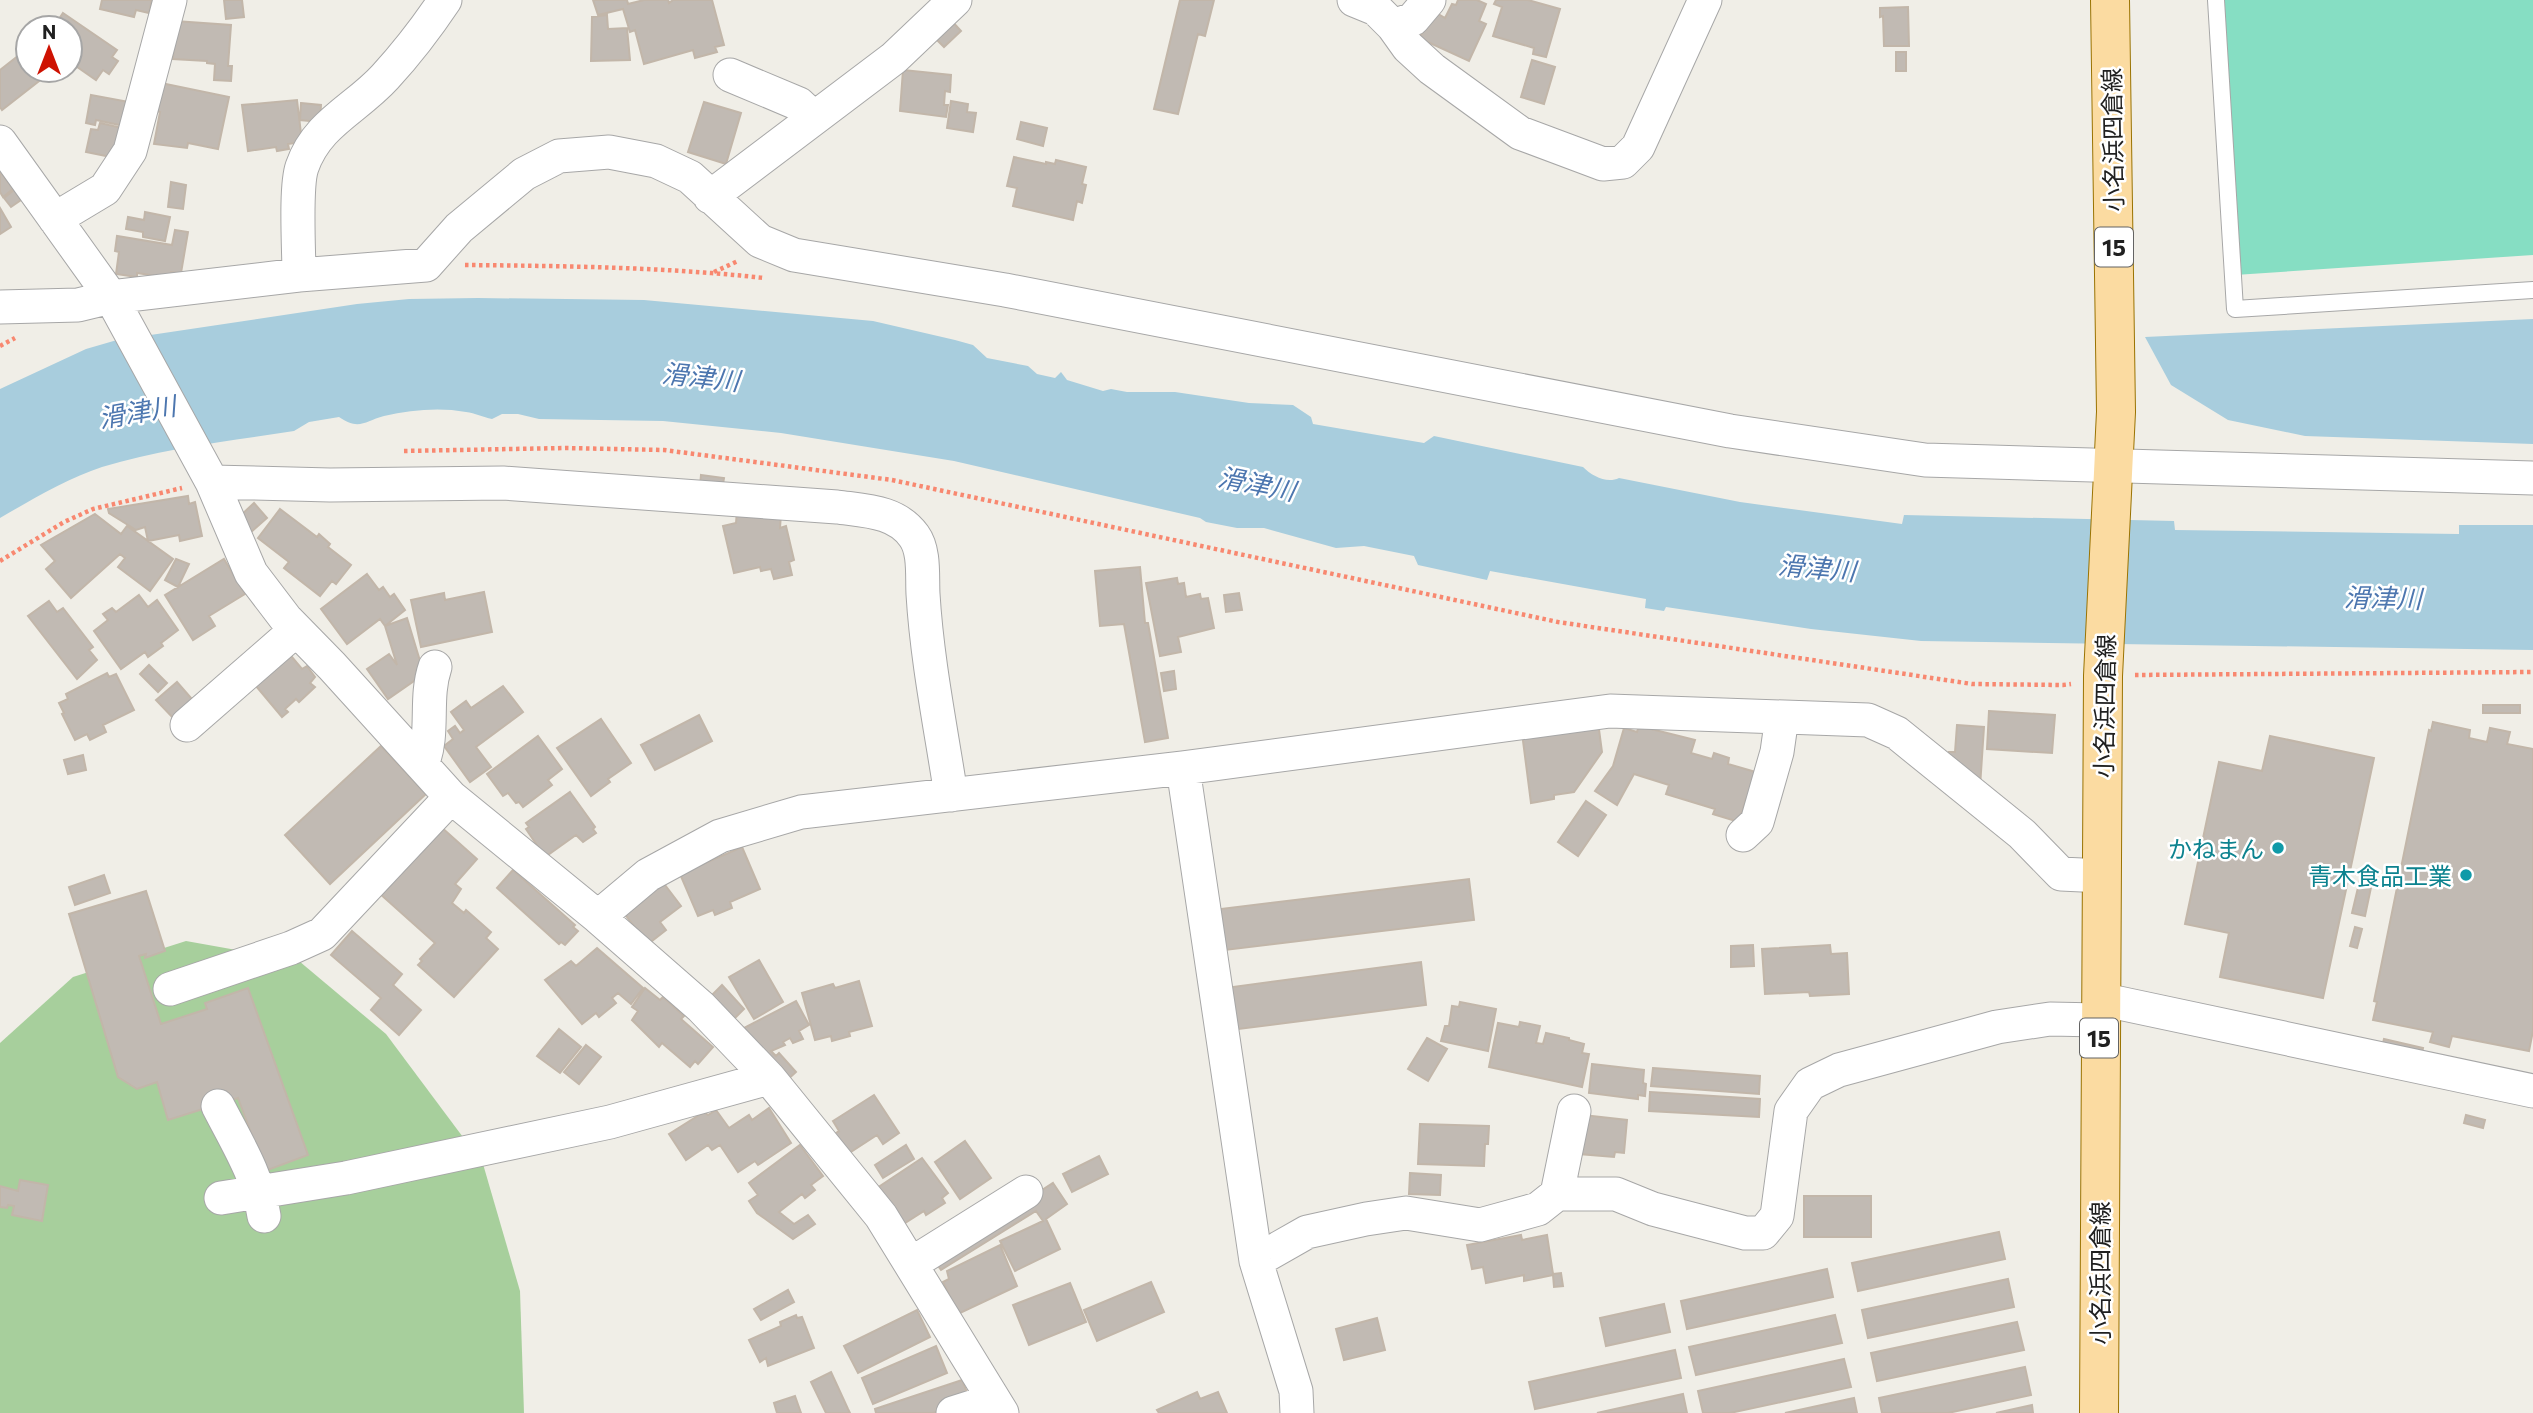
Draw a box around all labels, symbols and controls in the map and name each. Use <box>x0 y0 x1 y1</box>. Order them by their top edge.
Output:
north arrow <box>14 14 84 84</box>
text: N <box>42 20 56 43</box>
street label: 小名浜四倉線 <box>2096 68 2128 212</box>
road number: 15 <box>2095 228 2133 266</box>
water label: 滑津川 <box>661 357 744 396</box>
water label: 滑津川 <box>96 388 181 433</box>
water label: 滑津川 <box>1216 460 1301 506</box>
water label: 滑津川 <box>1777 548 1860 586</box>
water label: 滑津川 <box>2344 581 2425 613</box>
street label: 小名浜四倉線 <box>2088 634 2120 778</box>
place label: かねまん <box>2168 834 2264 863</box>
marker: かねまん <box>2270 840 2286 856</box>
place label: 青木食品工業 <box>2308 861 2452 890</box>
marker: 青木食品工業 <box>2458 867 2474 883</box>
road number: 15 <box>2080 1018 2118 1058</box>
street label: 小名浜四倉線 <box>2085 1201 2114 1345</box>

